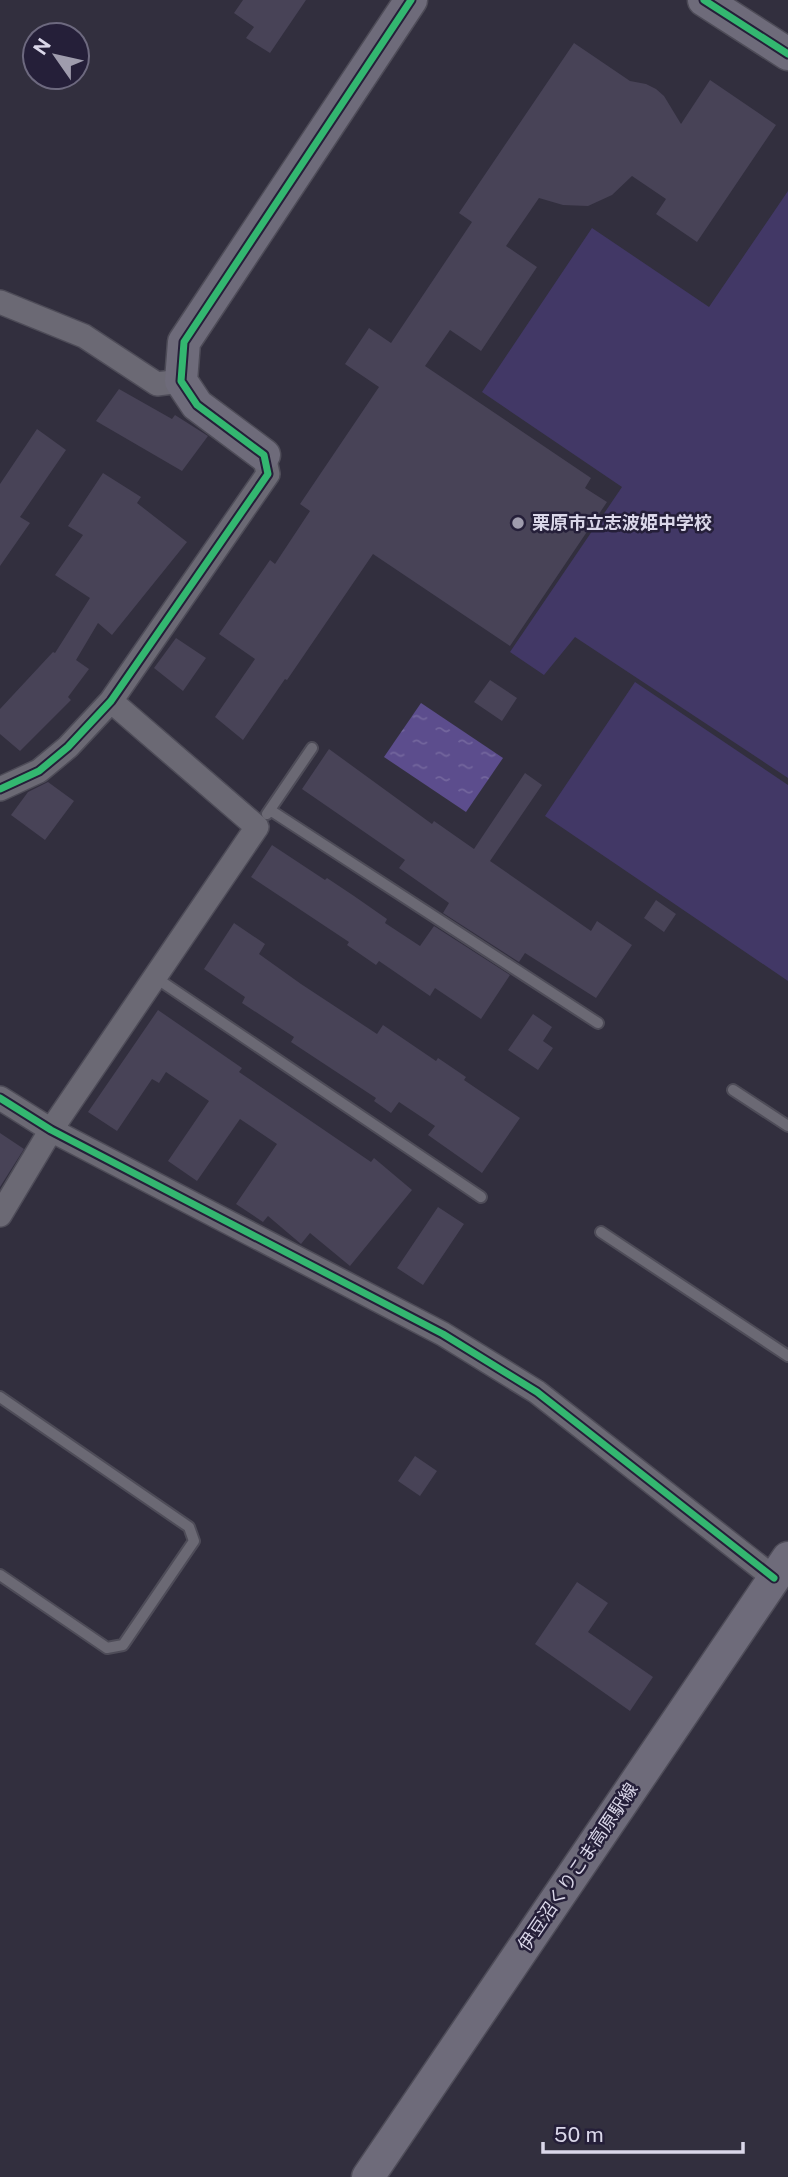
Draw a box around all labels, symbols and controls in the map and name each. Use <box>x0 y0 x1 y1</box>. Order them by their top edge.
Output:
north arrow <box>21 21 91 91</box>
text: N <box>29 34 55 59</box>
place label: 栗原市立志波姫中学校 <box>532 512 712 533</box>
marker: 栗原市立志波姫中学校 <box>510 515 526 531</box>
street label: 伊豆沼くりこま高原駅線 <box>514 1779 642 1955</box>
scale bar <box>543 2110 742 2154</box>
text: 50 m <box>554 2122 604 2147</box>

